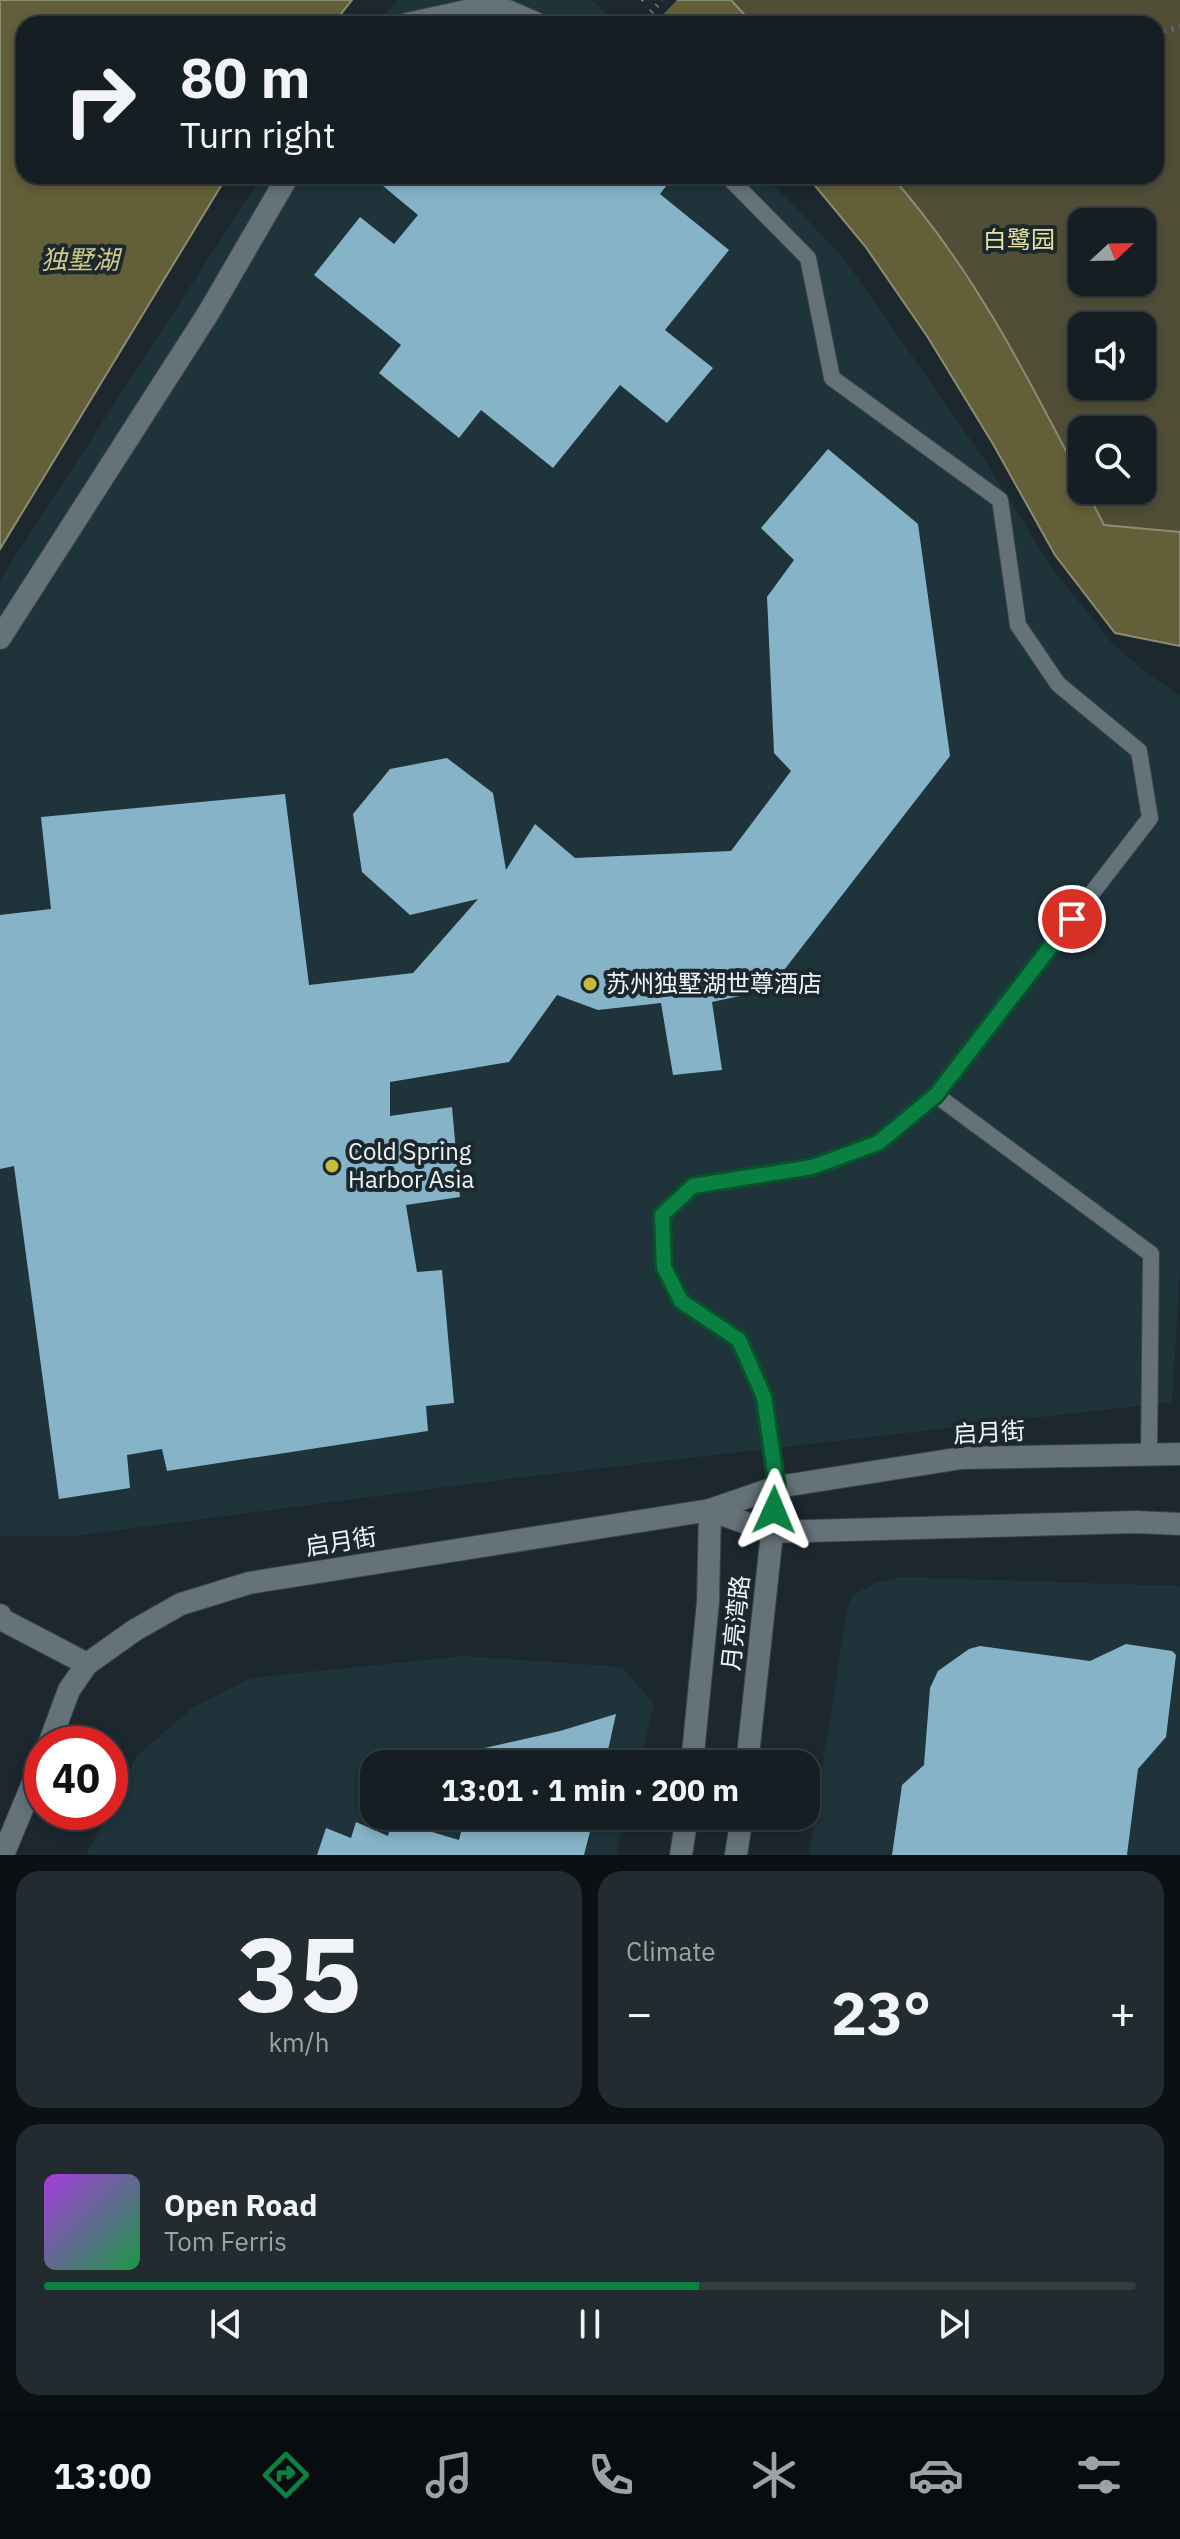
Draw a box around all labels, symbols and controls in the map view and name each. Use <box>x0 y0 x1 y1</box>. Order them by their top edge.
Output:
text: 80 m <box>180 41 310 113</box>
icon: right <box>48 48 152 152</box>
text: Turn right <box>180 111 336 158</box>
north arrow <box>1068 208 1156 296</box>
map controls <box>1068 208 1156 504</box>
park label: 白鹭园 <box>983 223 1055 255</box>
water label: 独墅湖 <box>41 242 123 276</box>
button: sound <box>1068 312 1156 400</box>
button: search <box>1068 416 1156 504</box>
pin <box>1038 885 1106 953</box>
icon: arrive <box>1050 897 1094 941</box>
place label: 苏州独墅湖世尊酒店 <box>606 967 822 999</box>
marker: 苏州独墅湖世尊酒店 <box>581 975 599 993</box>
place label: Cold Spring Harbor Asia <box>348 1135 474 1195</box>
marker: Cold Spring Harbor Asia <box>323 1157 341 1175</box>
street label: 启月街 <box>952 1414 1026 1450</box>
position arrow <box>732 1468 816 1552</box>
street label: 启月街 <box>303 1520 379 1562</box>
street label: 月亮湾路 <box>714 1573 756 1672</box>
speed limit sign: 40 <box>24 1726 128 1830</box>
text: 13:01 · 1 min · 200 m <box>441 1770 739 1809</box>
text: 35 <box>237 1905 361 2041</box>
text: Climate <box>626 1934 716 1968</box>
text: 23° <box>831 1973 931 2052</box>
text: − <box>626 1984 652 2041</box>
text: + <box>1110 1984 1136 2041</box>
text: km/h <box>268 2025 330 2059</box>
text: Open Road <box>164 2185 317 2224</box>
text: Tom Ferris <box>164 2224 287 2258</box>
icon: previous <box>204 2302 248 2346</box>
icon: pause <box>568 2302 612 2346</box>
icon: next <box>932 2302 976 2346</box>
icon: directions <box>258 2447 314 2503</box>
icon: music <box>421 2447 477 2503</box>
icon: phone <box>583 2447 639 2503</box>
icon: climate <box>746 2447 802 2503</box>
icon: car <box>908 2447 964 2503</box>
icon: filters <box>1071 2447 1127 2503</box>
text: 13:00 <box>53 2452 152 2499</box>

